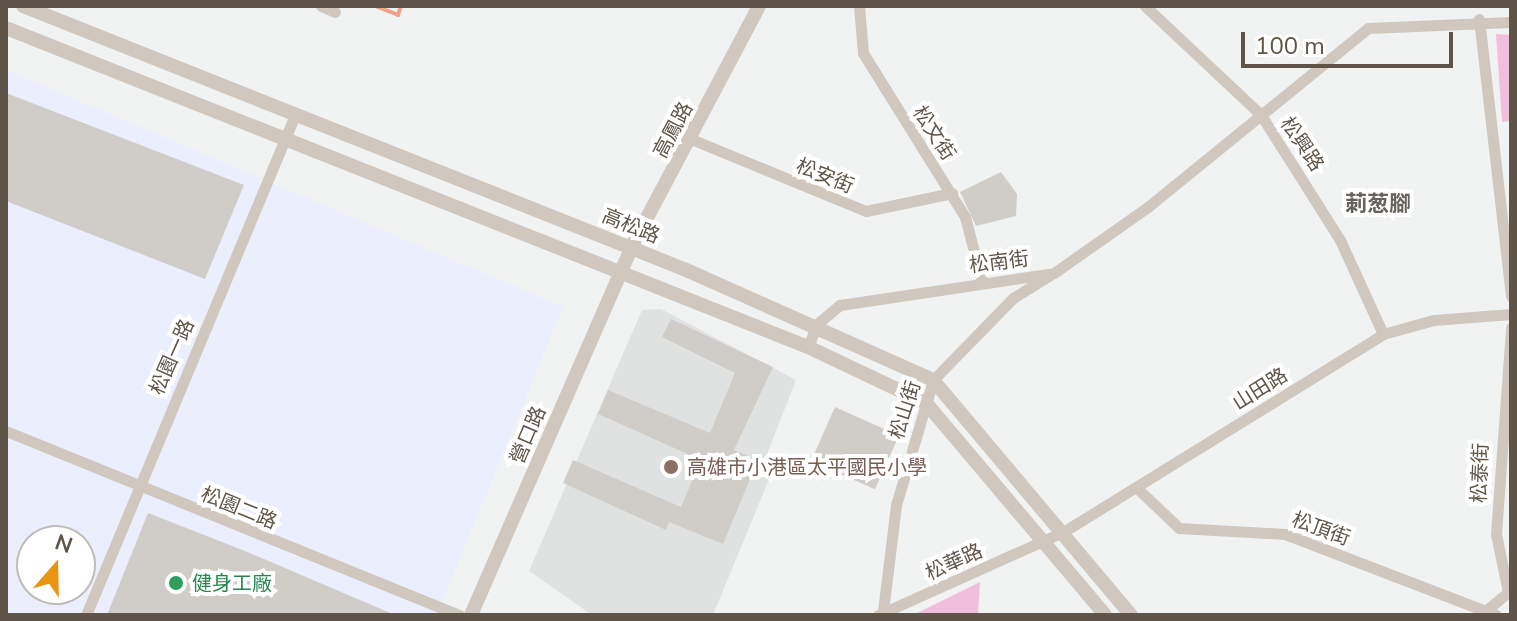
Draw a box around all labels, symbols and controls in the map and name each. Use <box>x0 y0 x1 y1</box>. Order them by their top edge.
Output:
scale bar <box>1245 16 1457 66</box>
text: 100 m <box>1255 30 1325 62</box>
street label: 高鳳路 <box>648 98 698 162</box>
street label: 松文街 <box>908 101 960 165</box>
street label: 松興路 <box>1275 112 1329 176</box>
street label: 松安街 <box>793 154 857 198</box>
district label: 莿葱腳 <box>1345 192 1411 218</box>
street label: 高松路 <box>599 204 663 248</box>
street label: 松南街 <box>968 246 1030 278</box>
street label: 松園一路 <box>145 316 199 398</box>
street label: 山田路 <box>1228 363 1292 415</box>
street label: 松山街 <box>884 378 926 442</box>
street label: 營口路 <box>505 403 551 467</box>
street label: 松泰街 <box>1467 443 1493 503</box>
place label: 高雄市小港區太平國民小學 <box>687 455 927 479</box>
marker: 高雄市小港區太平國民小學 <box>662 458 680 476</box>
street label: 松園二路 <box>197 482 281 534</box>
street label: 松頂街 <box>1289 507 1353 551</box>
north arrow <box>16 525 96 605</box>
text: N <box>51 527 76 561</box>
street label: 松華路 <box>922 539 986 585</box>
place label: 健身工廠 <box>192 571 272 595</box>
marker: 健身工廠 <box>167 574 185 592</box>

